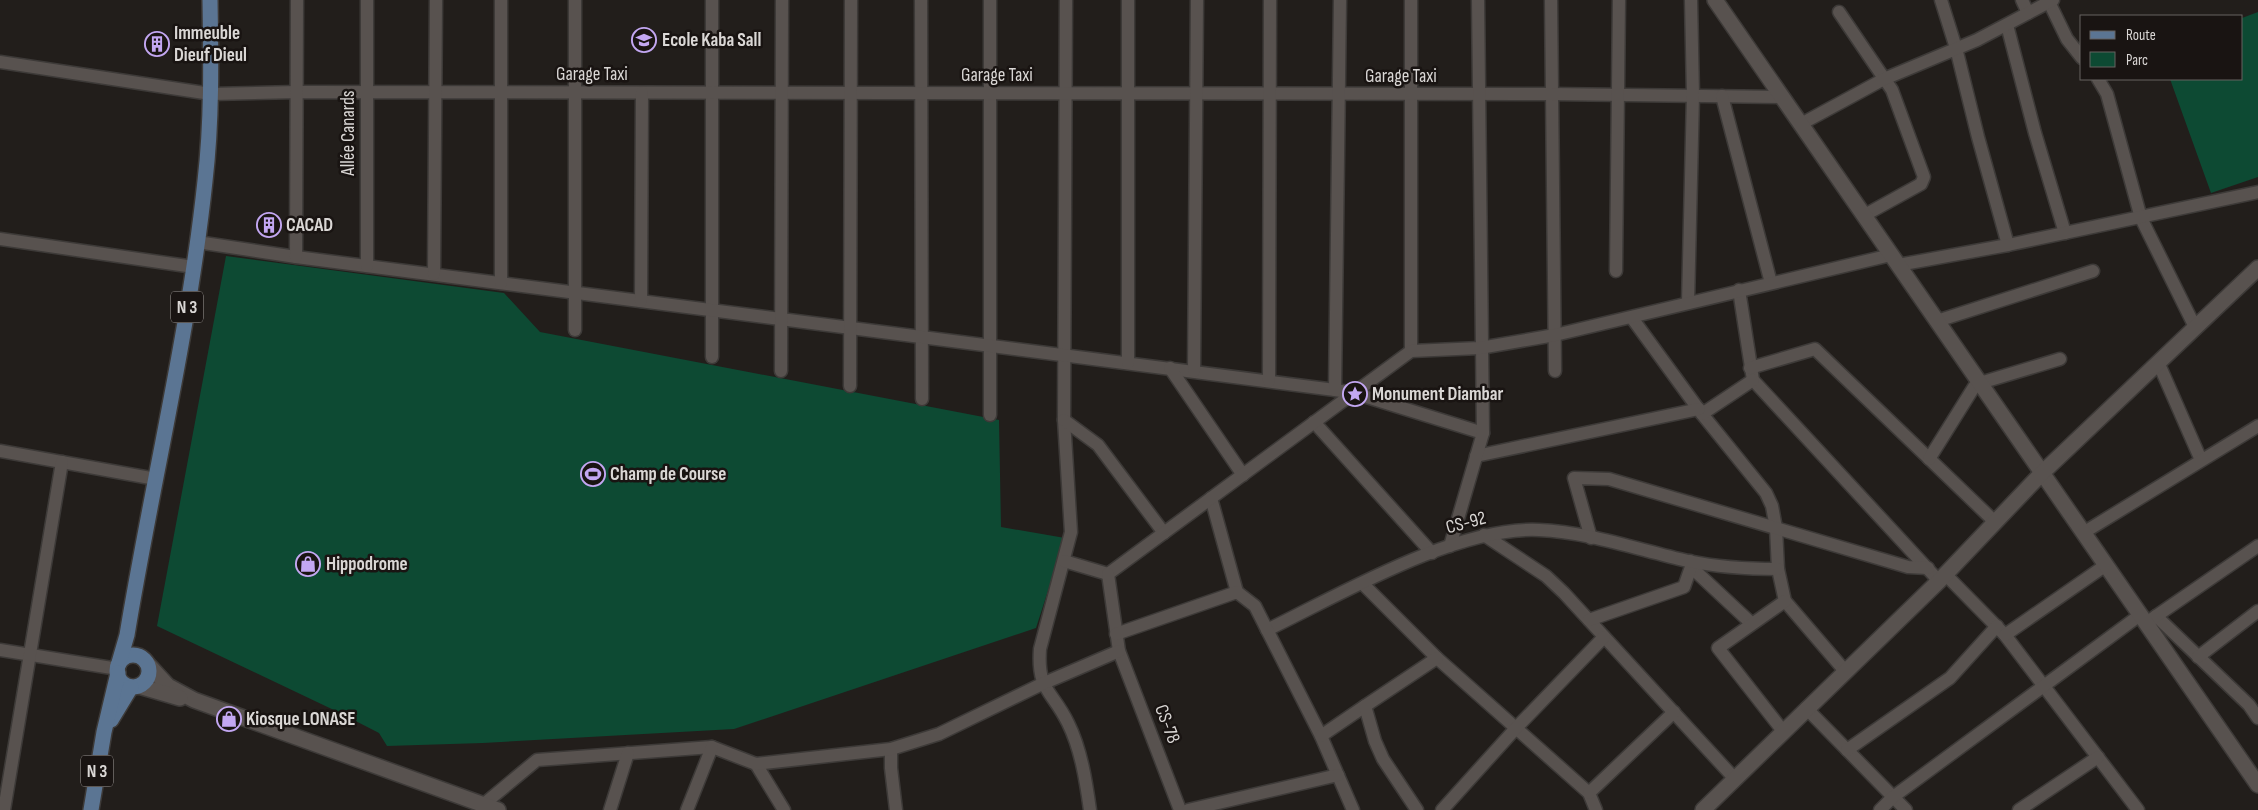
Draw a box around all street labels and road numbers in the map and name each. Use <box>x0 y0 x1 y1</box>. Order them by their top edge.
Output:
street label: Garage Taxi <box>556 63 628 86</box>
street label: Garage Taxi <box>961 64 1033 87</box>
street label: Garage Taxi <box>1365 65 1437 88</box>
street label: Allée Canards <box>337 90 360 177</box>
road number: N 3 <box>171 292 203 322</box>
street label: CS-92 <box>1443 507 1489 539</box>
street label: CS-78 <box>1149 701 1185 747</box>
road number: N 3 <box>81 756 113 786</box>

